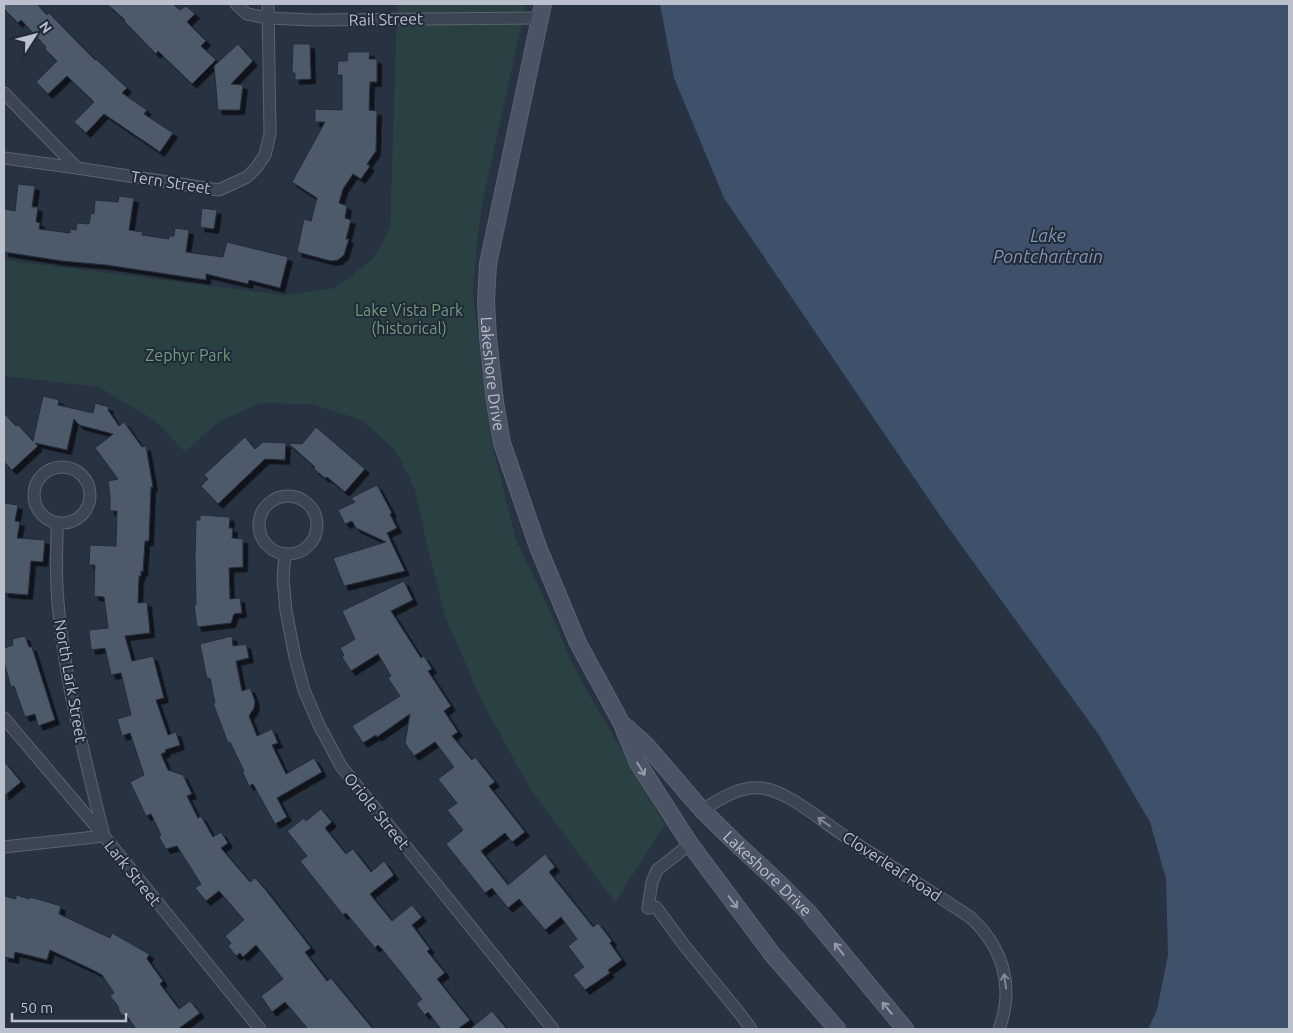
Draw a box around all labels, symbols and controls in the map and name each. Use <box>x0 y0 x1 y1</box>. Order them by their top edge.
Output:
street label: Rail Street <box>349 9 424 29</box>
north arrow <box>10 10 60 60</box>
text: N <box>36 18 55 36</box>
street label: Tern Street <box>130 167 213 197</box>
water label: Lake Pontchartrain <box>993 225 1103 266</box>
park label: Lake Vista Park (historical) <box>355 301 463 338</box>
street label: Lakeshore Drive <box>478 316 509 432</box>
park label: Zephyr Park <box>145 346 231 364</box>
street label: North Lark Street <box>51 618 91 745</box>
one-way arrow <box>637 761 647 775</box>
street label: Oriole Street <box>341 769 414 853</box>
one-way arrow <box>817 817 831 827</box>
street label: Lakeshore Drive <box>720 827 816 920</box>
street label: Cloverleaf Road <box>839 827 945 905</box>
street label: Lark Street <box>101 837 165 910</box>
one-way arrow <box>728 895 738 909</box>
one-way arrow <box>834 943 845 956</box>
one-way arrow <box>1000 974 1010 990</box>
scale bar <box>12 990 126 1022</box>
text: 50 m <box>20 999 53 1016</box>
one-way arrow <box>882 1002 893 1015</box>

